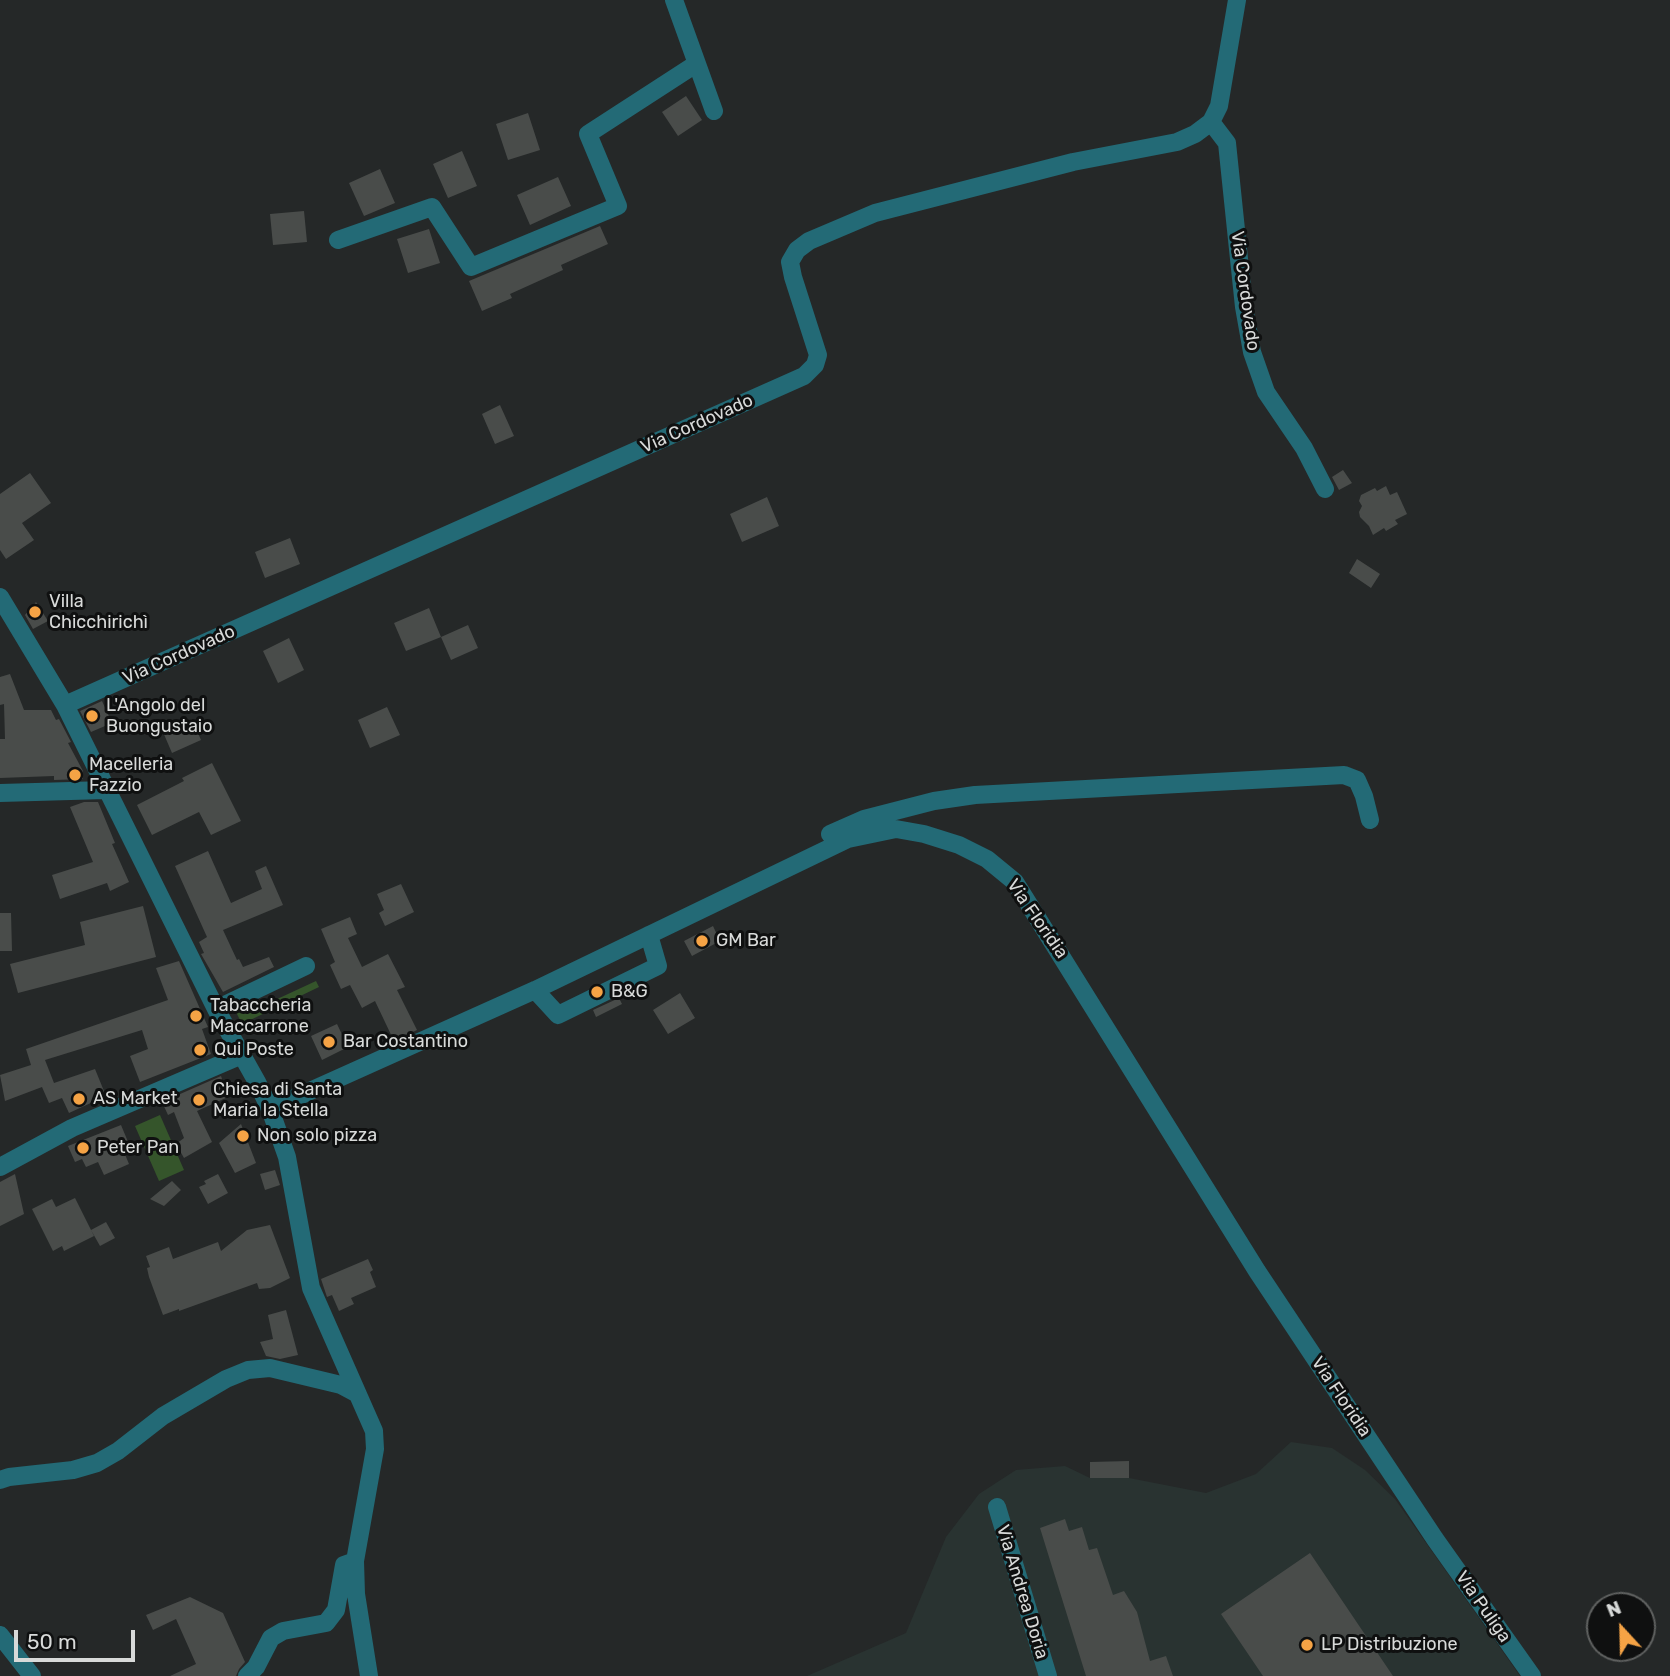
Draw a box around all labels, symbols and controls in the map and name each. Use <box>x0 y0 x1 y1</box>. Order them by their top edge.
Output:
street label: Via Cordovado <box>1226 230 1264 352</box>
street label: Via Cordovado <box>637 390 757 458</box>
place label: Villa Chicchirichì <box>49 591 148 634</box>
marker: Villa Chicchirichì <box>27 604 43 620</box>
street label: Via Cordovado <box>119 621 239 689</box>
place label: L'Angolo del Buongustaio <box>106 695 213 738</box>
marker: L'Angolo del Buongustaio <box>84 708 100 724</box>
place label: Macelleria Fazzio <box>89 754 173 796</box>
marker: Macelleria Fazzio <box>67 767 83 783</box>
street label: Via Floridia <box>1002 875 1072 963</box>
place label: GM Bar <box>716 930 776 952</box>
marker: GM Bar <box>694 933 710 949</box>
place label: B&G <box>611 981 648 1003</box>
marker: B&G <box>589 984 605 1000</box>
place label: Tabaccheria Maccarrone <box>210 995 311 1038</box>
marker: Tabaccheria Maccarrone <box>188 1008 204 1024</box>
place label: Bar Costantino <box>343 1031 468 1053</box>
marker: Bar Costantino <box>321 1034 337 1050</box>
place label: Qui Poste <box>214 1039 294 1061</box>
marker: Qui Poste <box>192 1042 208 1058</box>
place label: Chiesa di Santa Maria la Stella <box>213 1079 342 1122</box>
place label: AS Market <box>93 1088 177 1110</box>
marker: AS Market <box>71 1091 87 1107</box>
marker: Chiesa di Santa Maria la Stella <box>191 1092 207 1108</box>
place label: Non solo pizza <box>257 1125 377 1147</box>
marker: Non solo pizza <box>235 1128 251 1144</box>
place label: Peter Pan <box>97 1137 179 1159</box>
marker: Peter Pan <box>75 1140 91 1156</box>
street label: Via Floridia <box>1306 1353 1376 1441</box>
street label: Via Andrea Doria <box>991 1522 1053 1662</box>
street label: Via Puliga <box>1451 1567 1515 1647</box>
north arrow <box>1586 1592 1656 1662</box>
text: N <box>1603 1596 1624 1622</box>
scale bar <box>18 1616 138 1660</box>
text: 50 m <box>27 1629 77 1654</box>
place label: LP Distribuzione <box>1321 1634 1458 1656</box>
marker: LP Distribuzione <box>1299 1637 1315 1653</box>

